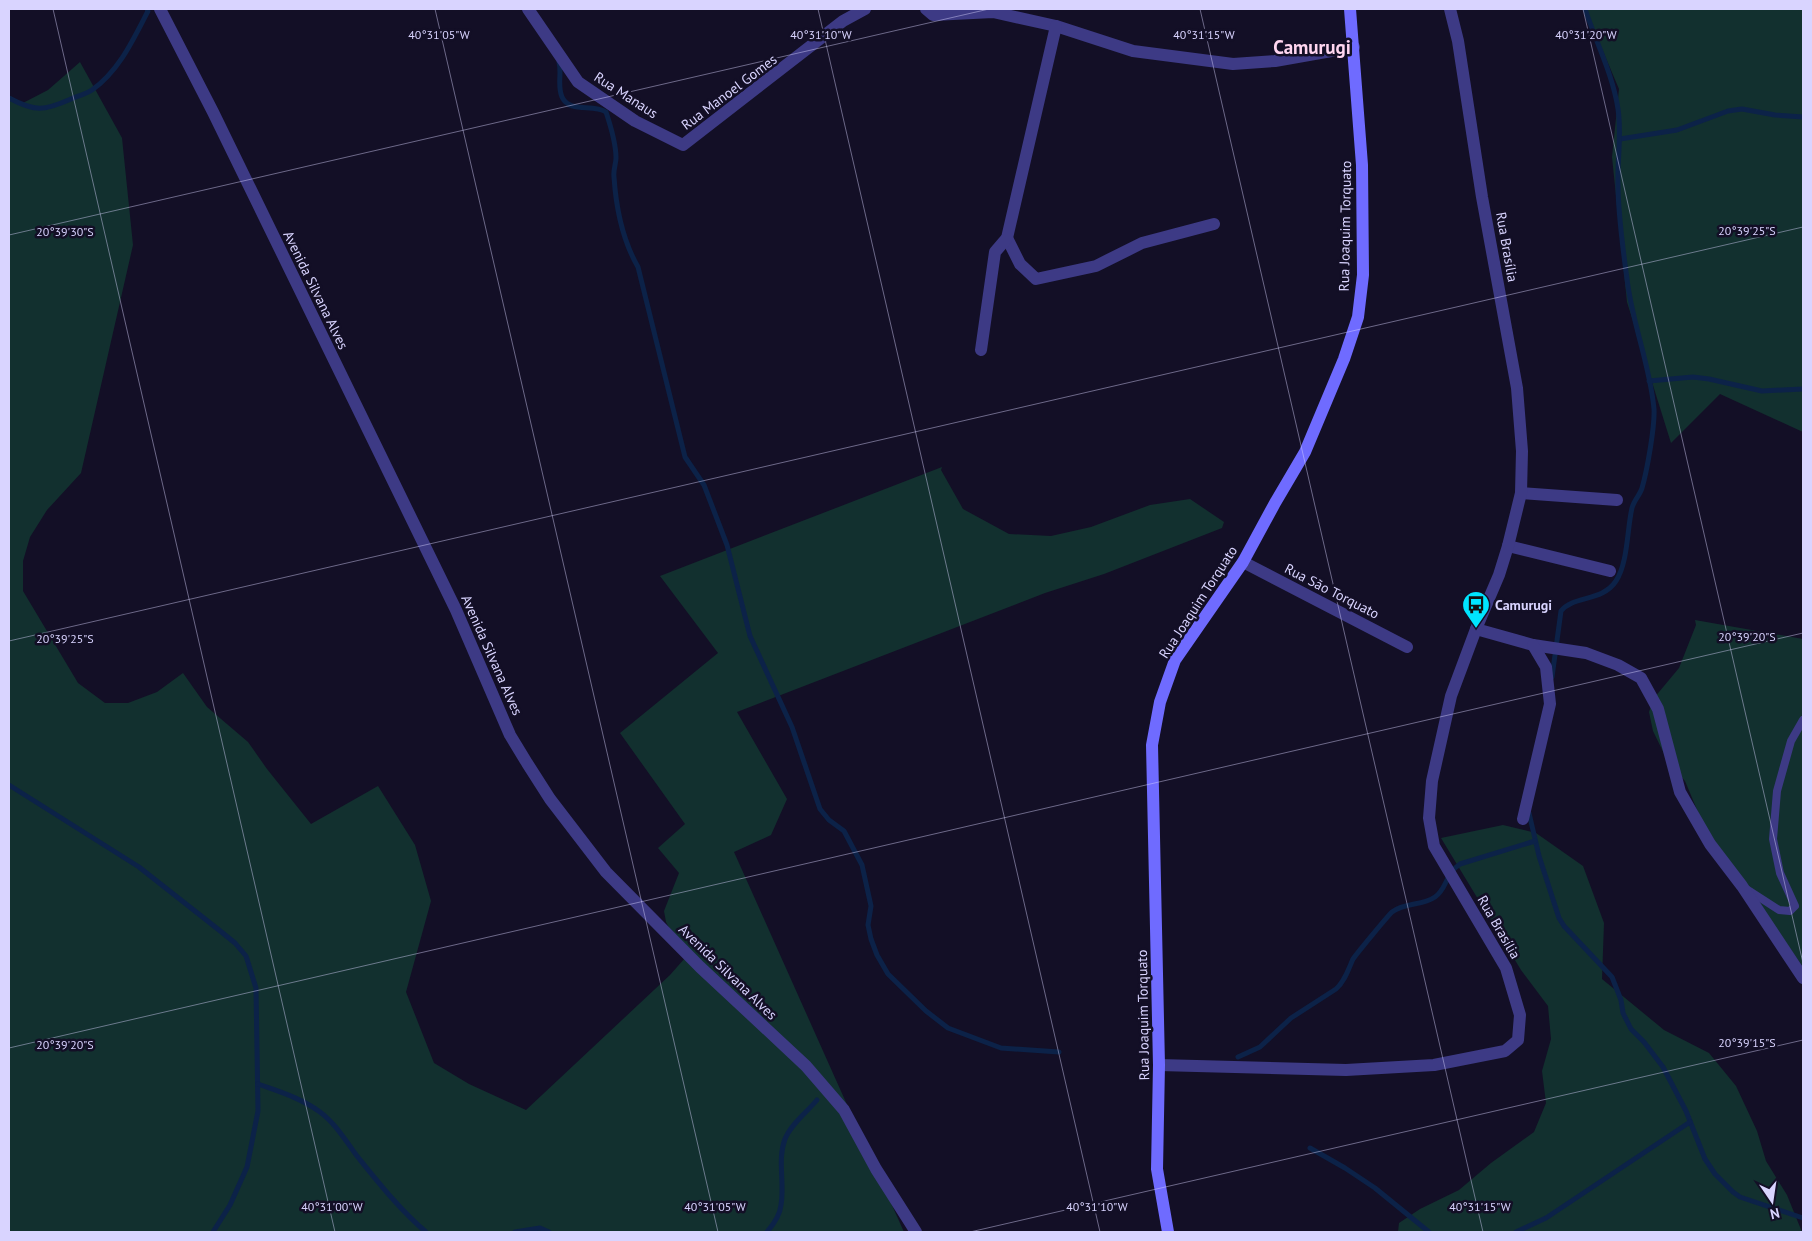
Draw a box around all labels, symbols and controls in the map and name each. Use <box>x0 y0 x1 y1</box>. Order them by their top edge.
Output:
text: 40°31'05"W <box>408 27 470 42</box>
text: 40°31'10"W <box>790 27 852 42</box>
text: 40°31'15"W <box>1173 27 1235 42</box>
text: 40°31'20"W <box>1555 27 1617 42</box>
district label: Camurugi <box>1273 35 1351 59</box>
street label: Rua Manoel Gomes <box>678 50 780 134</box>
street label: Rua Manaus <box>591 68 661 122</box>
street label: Rua Joaquim Torquato <box>1335 160 1355 292</box>
street label: Rua Brasília <box>1492 211 1522 283</box>
text: 20°39'25"S <box>1718 223 1776 238</box>
text: 20°39'30"S <box>36 224 94 239</box>
street label: Avenida Silvana Alves <box>279 228 353 352</box>
street label: Rua Joaquim Torquato <box>1155 542 1241 662</box>
street label: Rua São Torquato <box>1282 559 1382 623</box>
bus stop icon: Camurugi <box>1461 590 1491 629</box>
street label: Avenida Silvana Alves <box>457 592 527 718</box>
place label: Camurugi <box>1495 596 1552 614</box>
text: 20°39'20"S <box>1718 629 1776 644</box>
text: 20°39'25"S <box>36 631 94 646</box>
street label: Rua Brasília <box>1474 892 1525 962</box>
street label: Avenida Silvana Alves <box>675 920 781 1024</box>
street label: Rua Joaquim Torquato <box>1133 949 1153 1081</box>
text: 20°39'15"S <box>1718 1035 1776 1050</box>
text: 20°39'20"S <box>36 1037 94 1052</box>
north arrow <box>1747 1176 1797 1226</box>
text: 40°31'00"W <box>301 1199 363 1214</box>
text: 40°31'05"W <box>684 1199 746 1214</box>
text: 40°31'10"W <box>1066 1199 1128 1214</box>
text: 40°31'15"W <box>1449 1199 1511 1214</box>
text: N <box>1768 1204 1781 1223</box>

